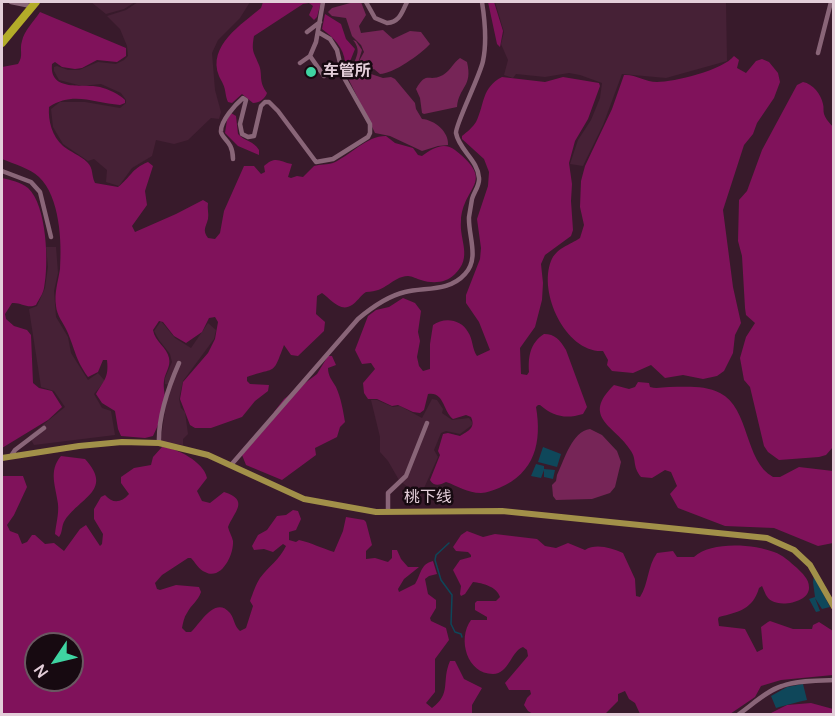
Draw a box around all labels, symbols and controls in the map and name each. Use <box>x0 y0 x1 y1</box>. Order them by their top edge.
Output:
place label: 车管所 <box>323 62 371 82</box>
marker: 车管所 <box>304 65 318 79</box>
street label: 桃下线 <box>404 488 452 508</box>
north arrow <box>24 632 84 692</box>
text: N <box>29 660 53 682</box>

